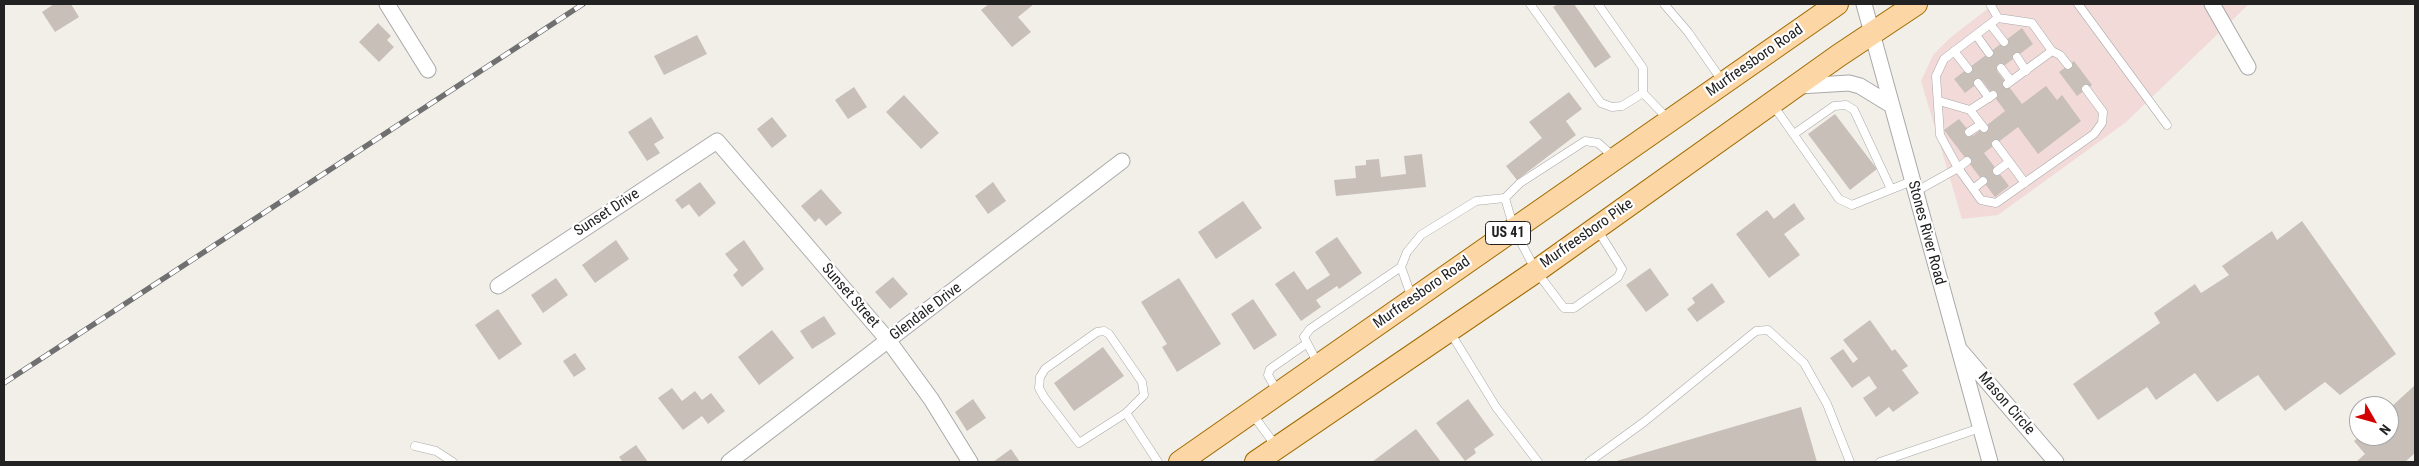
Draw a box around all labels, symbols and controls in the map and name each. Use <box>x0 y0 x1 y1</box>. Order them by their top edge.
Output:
street label: Murfreesboro Road <box>1703 21 1807 101</box>
street label: Stones River Road <box>1903 179 1949 287</box>
street label: Sunset Drive <box>571 185 643 241</box>
street label: Murfreesboro Pike <box>1537 195 1637 273</box>
road number: US 41 <box>1486 222 1530 244</box>
street label: Murfreesboro Road <box>1370 253 1474 333</box>
street label: Sunset Street <box>817 260 883 332</box>
street label: Glendale Drive <box>887 279 965 345</box>
street label: Mason Circle <box>1974 369 2038 439</box>
north arrow <box>2349 396 2399 446</box>
text: N <box>2376 421 2394 438</box>

